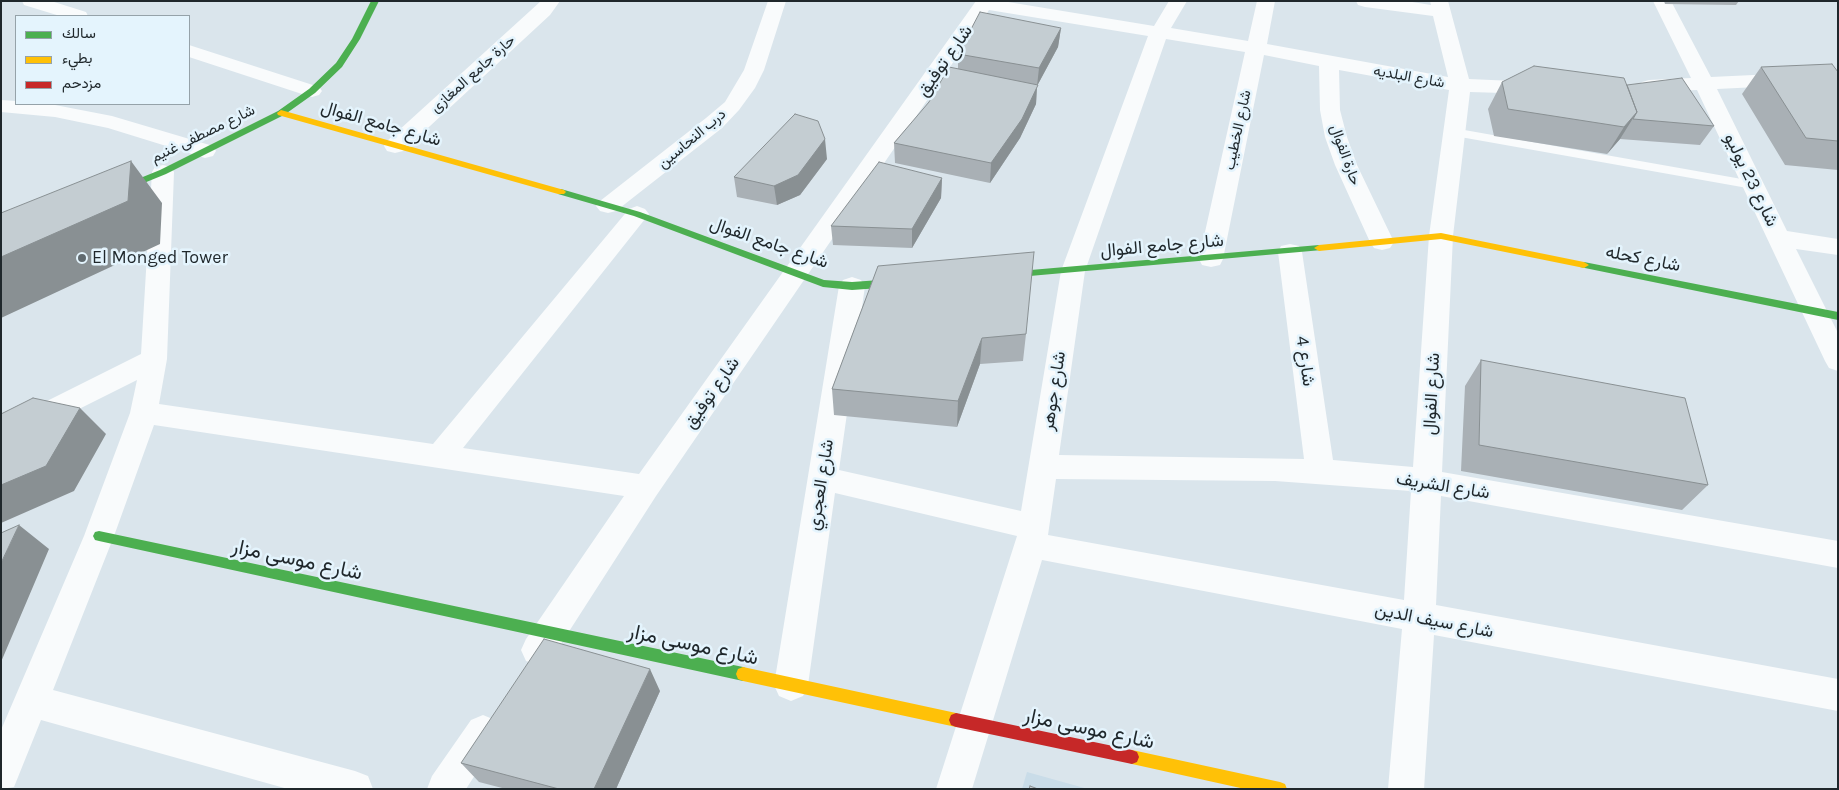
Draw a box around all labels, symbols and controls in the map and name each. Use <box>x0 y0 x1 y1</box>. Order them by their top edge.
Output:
legend <box>15 15 190 105</box>
street label: شارع توفيق <box>912 21 978 101</box>
text: سالك <box>62 24 96 42</box>
street label: حارة جامع المغازى <box>427 31 519 117</box>
text: بطيء <box>62 49 92 67</box>
street label: شارع البلديه <box>1372 62 1446 92</box>
text: مزدحم <box>62 74 101 92</box>
street label: شارع الخطيب <box>1221 88 1255 172</box>
street label: شارع جامع الفوال <box>318 97 444 151</box>
street label: شارع مصطفى غنيم <box>148 101 258 167</box>
street label: درب النحاسين <box>654 105 730 173</box>
street label: حارة الفوال <box>1326 122 1364 188</box>
street label: شارع 23 يوليو <box>1719 130 1783 230</box>
street label: شارع جامع الفوال <box>707 213 831 273</box>
street label: شارع جامع الفوال <box>1099 230 1225 262</box>
street label: شارع كحله <box>1604 241 1682 277</box>
place label: El Monged Tower <box>92 247 228 269</box>
marker: El Monged Tower <box>76 252 88 264</box>
street label: شارع 4 <box>1291 334 1319 388</box>
street label: شارع جوهر <box>1037 350 1071 432</box>
street label: شارع الفوال <box>1419 352 1445 436</box>
street label: شارع توفيق <box>679 353 745 433</box>
street label: شارع العجري <box>803 438 839 532</box>
street label: شارع الشريف <box>1395 468 1491 504</box>
street label: شارع موسى مزار <box>229 534 365 586</box>
street label: شارع سيف الدين <box>1373 599 1495 643</box>
street label: شارع موسى مزار <box>625 619 761 671</box>
street label: شارع موسى مزار <box>1021 703 1157 755</box>

